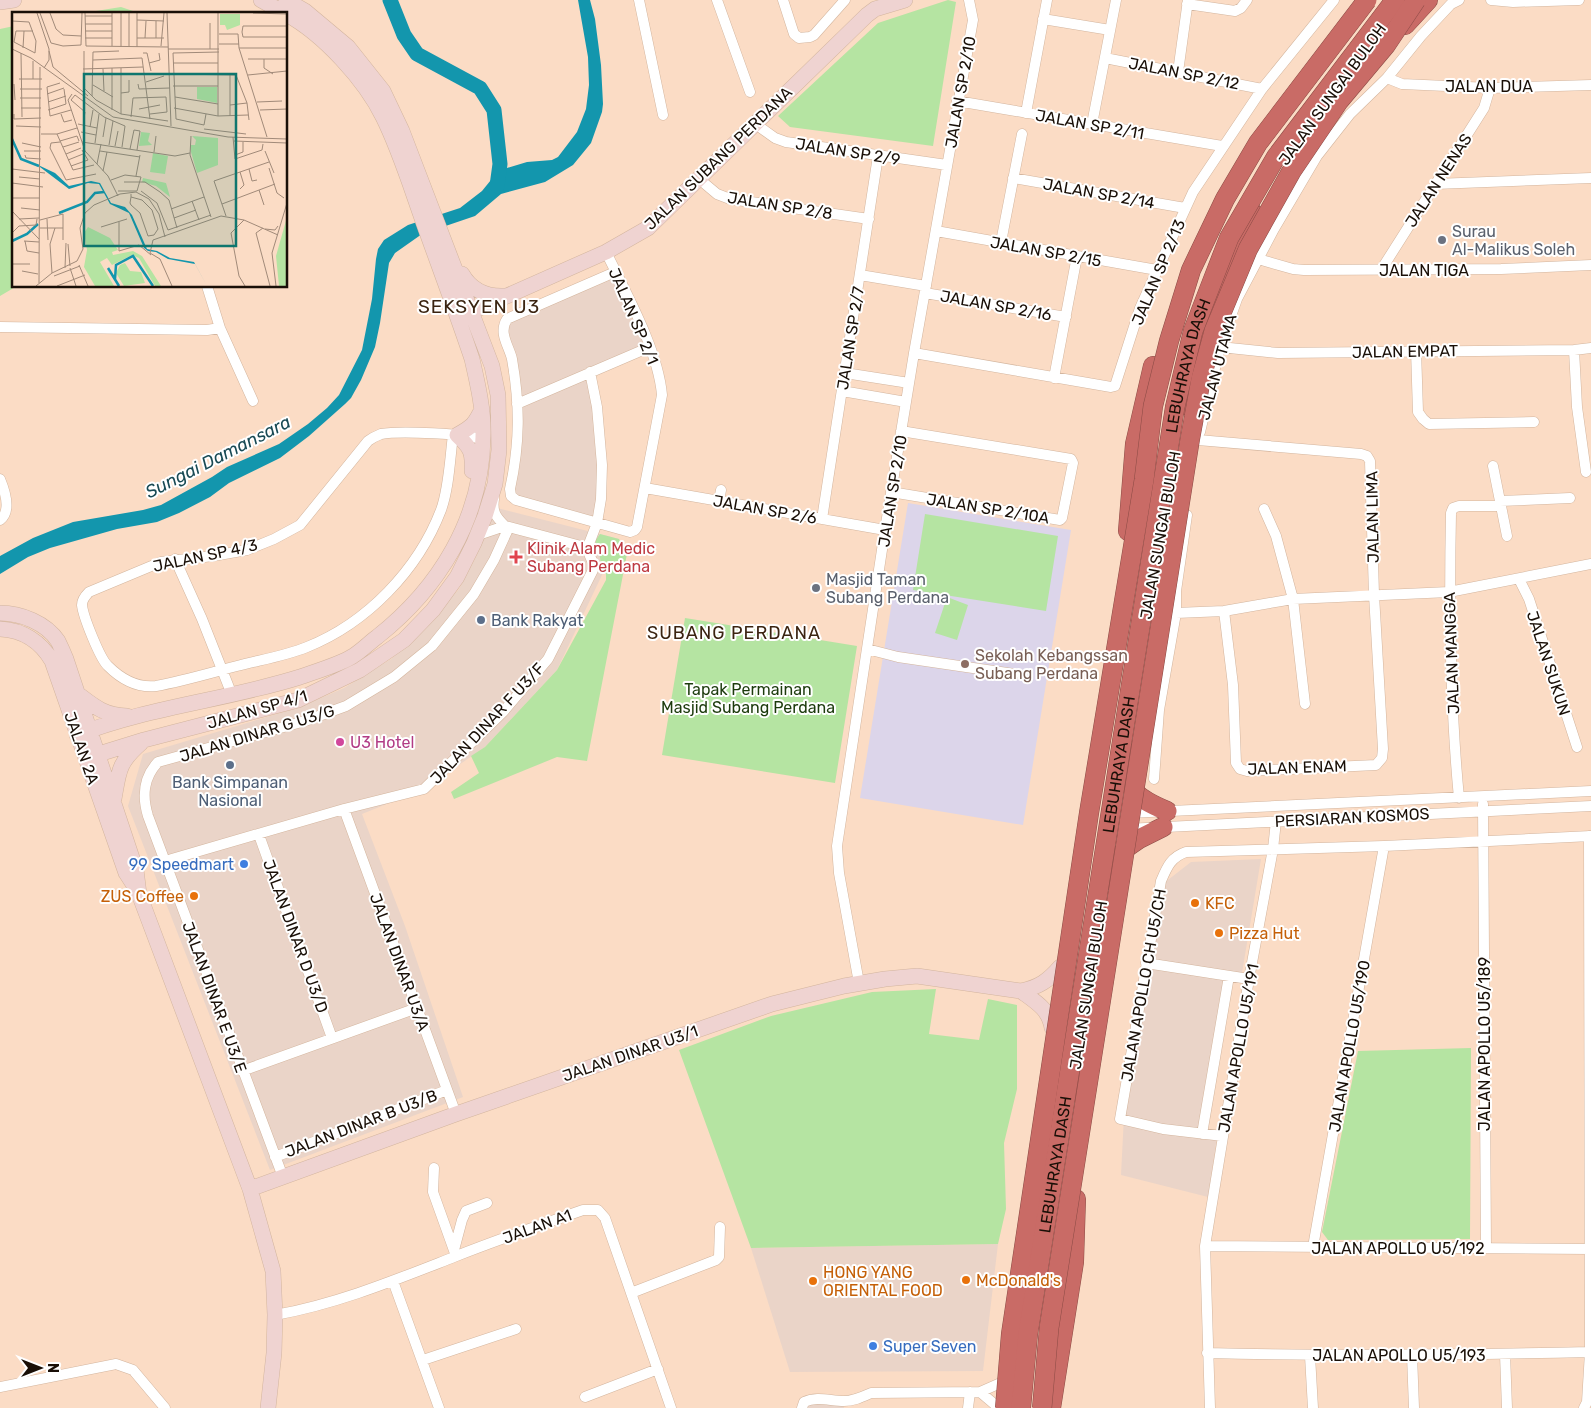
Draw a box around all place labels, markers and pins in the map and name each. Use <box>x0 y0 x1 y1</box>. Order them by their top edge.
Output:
place label: Surau Al-Malikus Soleh <box>1452 222 1575 259</box>
marker: Surau Al-Malikus Soleh <box>1436 234 1448 246</box>
place label: Klinik Alam Medic Subang Perdana <box>527 539 655 576</box>
marker: Klinik Alam Medic Subang Perdana <box>509 550 523 564</box>
place label: Masjid Taman Subang Perdana <box>826 570 949 607</box>
marker: Masjid Taman Subang Perdana <box>810 582 822 594</box>
place label: Bank Rakyat <box>491 611 583 630</box>
marker: Bank Rakyat <box>475 614 487 626</box>
place label: Sekolah Kebangssan Subang Perdana <box>975 646 1128 683</box>
marker: Sekolah Kebangssan Subang Perdana <box>959 658 971 670</box>
place label: U3 Hotel <box>350 733 414 752</box>
marker: U3 Hotel <box>334 736 346 748</box>
marker: Bank Simpanan Nasional <box>224 759 236 771</box>
place label: Bank Simpanan Nasional <box>172 773 288 810</box>
place label: 99 Speedmart <box>129 855 234 874</box>
marker: 99 Speedmart <box>238 858 250 870</box>
place label: ZUS Coffee <box>101 887 184 906</box>
marker: ZUS Coffee <box>188 890 200 902</box>
place label: KFC <box>1205 894 1235 913</box>
marker: KFC <box>1189 897 1201 909</box>
place label: Pizza Hut <box>1229 924 1300 943</box>
marker: Pizza Hut <box>1213 927 1225 939</box>
place label: HONG YANG ORIENTAL FOOD <box>823 1263 943 1300</box>
place label: McDonald's <box>976 1271 1061 1290</box>
marker: McDonald's <box>960 1274 972 1286</box>
marker: HONG YANG ORIENTAL FOOD <box>807 1275 819 1287</box>
place label: Super Seven <box>883 1337 977 1356</box>
marker: Super Seven <box>867 1340 879 1352</box>

